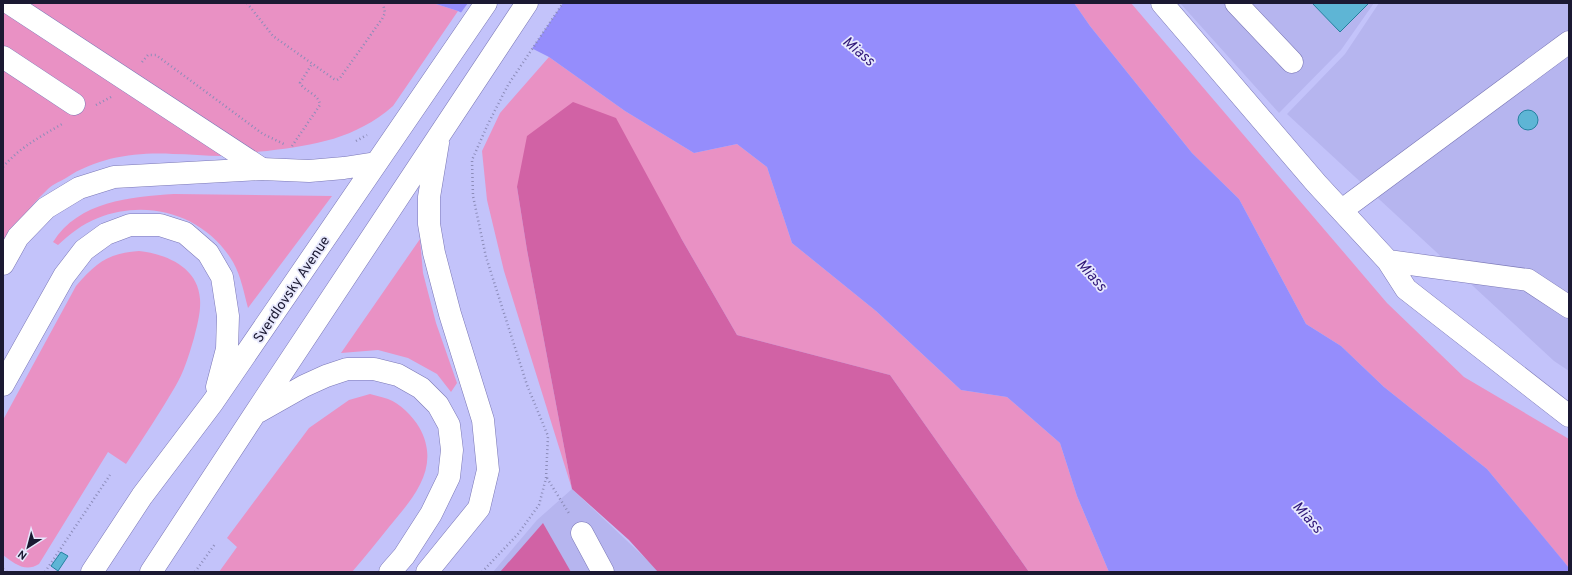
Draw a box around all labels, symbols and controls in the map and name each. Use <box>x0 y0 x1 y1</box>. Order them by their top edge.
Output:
water label: Miass <box>838 33 878 71</box>
street label: Sverdlovsky Avenue <box>250 233 334 346</box>
water label: Miass <box>1072 256 1110 296</box>
water label: Miass <box>1288 498 1326 538</box>
north arrow <box>8 527 48 567</box>
text: N <box>15 546 30 562</box>

